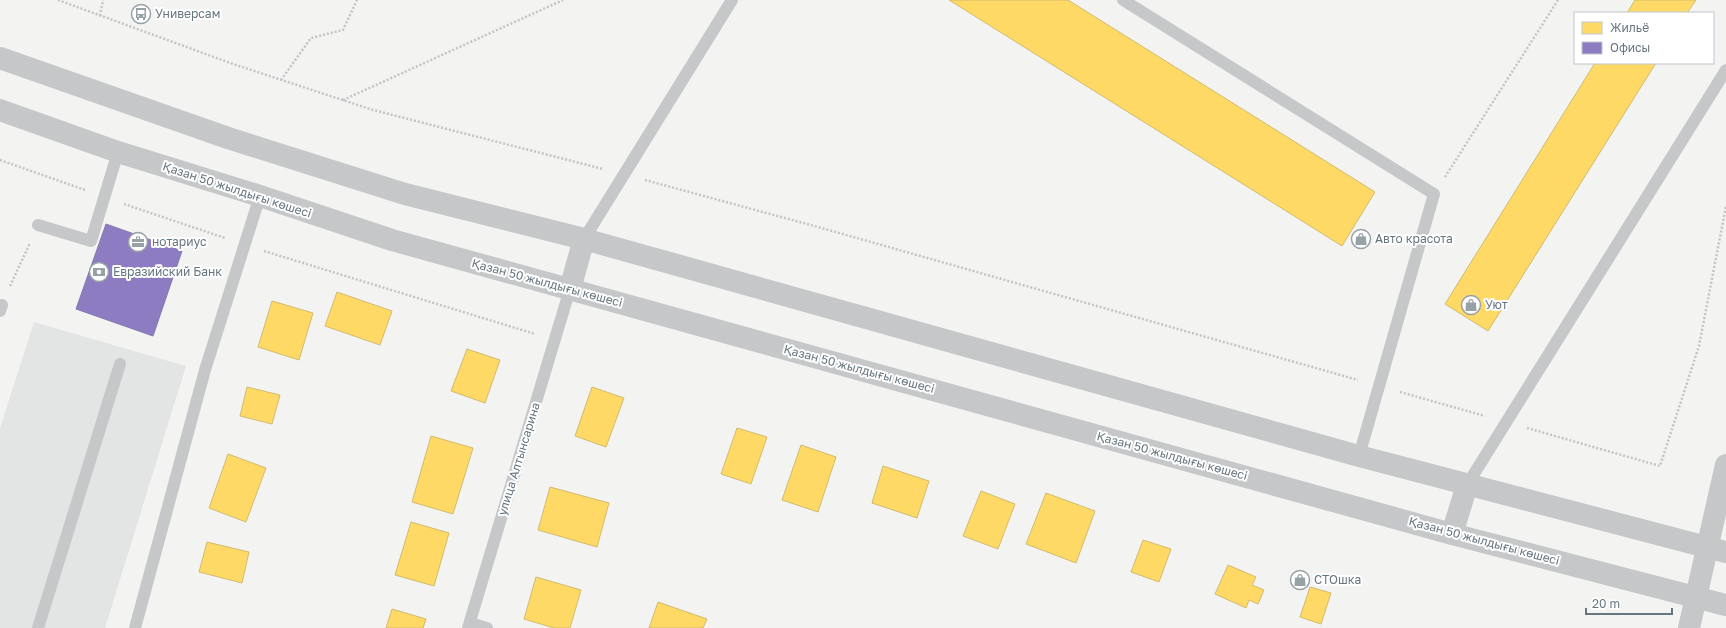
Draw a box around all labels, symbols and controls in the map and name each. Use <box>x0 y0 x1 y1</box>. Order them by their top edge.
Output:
bus stop icon: Универсам <box>130 3 152 25</box>
place label: Универсам <box>155 6 220 21</box>
legend <box>1574 12 1714 64</box>
text: Жильё <box>1610 20 1649 35</box>
text: Офисы <box>1610 40 1650 55</box>
street label: Қазан 50 жылдығы көшесі <box>161 158 313 221</box>
shop icon: Авто красота <box>1350 228 1372 250</box>
office icon: нотариус <box>127 231 149 253</box>
place label: Авто красота <box>1375 231 1453 246</box>
place label: нотариус <box>152 234 207 249</box>
street label: Қазан 50 жылдығы көшесі <box>470 255 624 310</box>
bank icon: Евразийский Банк <box>88 261 110 283</box>
place label: Евразийский Банк <box>113 264 222 279</box>
shop icon: Уют <box>1460 294 1482 316</box>
place label: Уют <box>1485 297 1508 312</box>
street label: Қазан 50 жылдығы көшесі <box>782 341 936 396</box>
street label: улица Алтынсарина <box>494 400 543 517</box>
street label: Қазан 50 жылдығы көшесі <box>1095 428 1249 483</box>
street label: Қазан 50 жылдығы көшесі <box>1407 513 1561 568</box>
shop icon: СТОшка <box>1289 569 1311 591</box>
place label: СТОшка <box>1314 572 1361 587</box>
scale bar <box>1586 590 1672 616</box>
text: 20 m <box>1592 596 1620 611</box>

